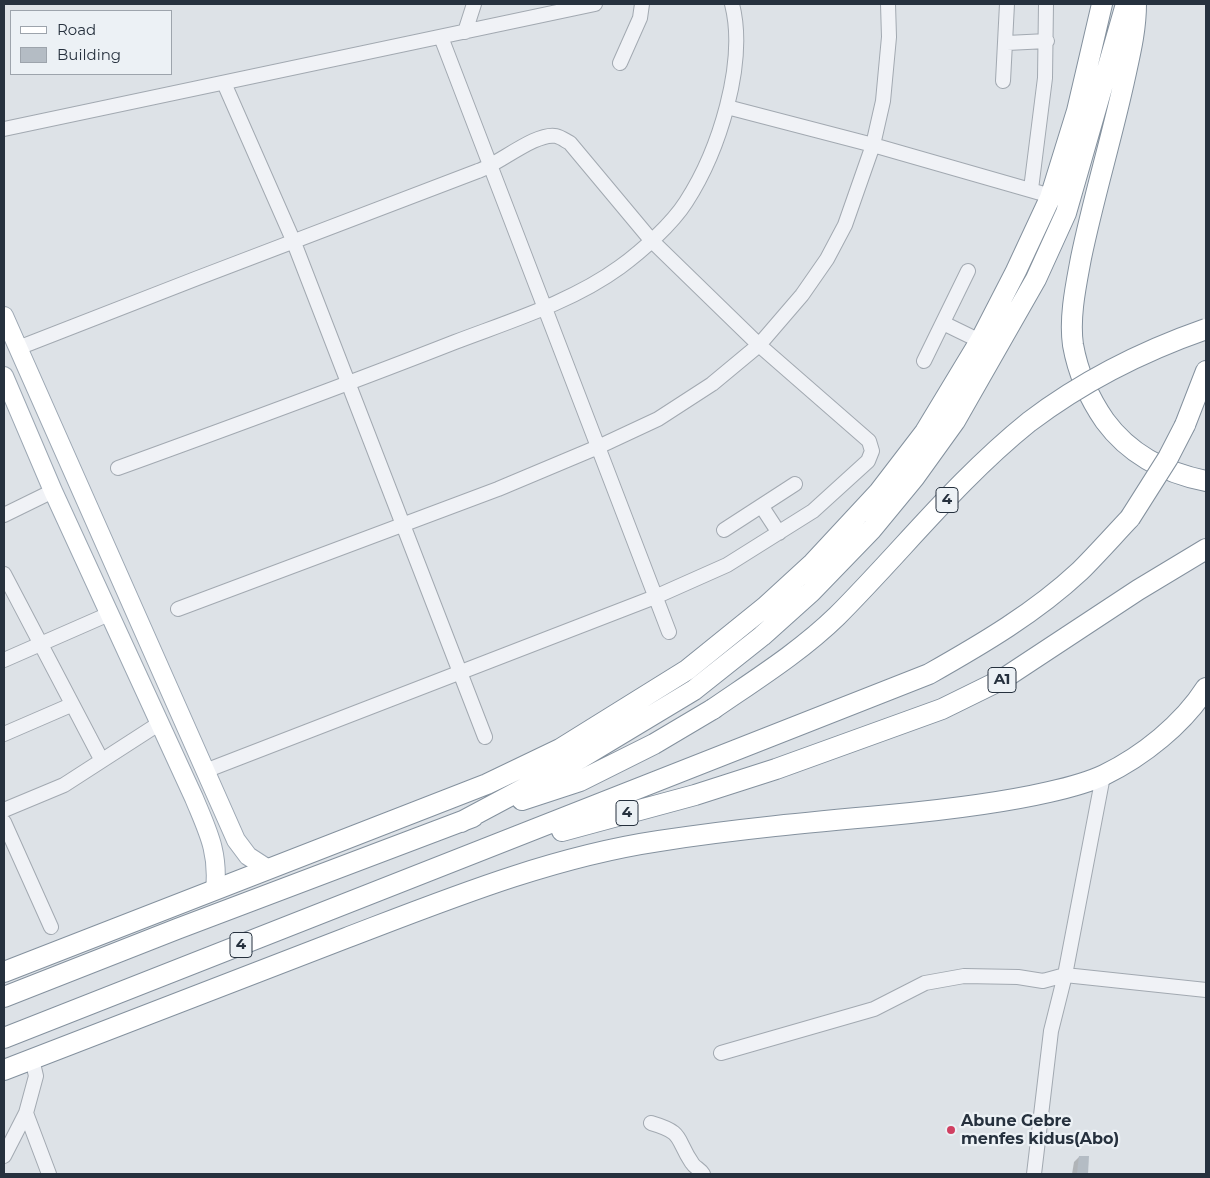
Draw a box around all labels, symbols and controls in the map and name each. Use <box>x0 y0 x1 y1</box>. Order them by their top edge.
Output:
legend <box>10 10 172 75</box>
text: Road <box>57 20 96 39</box>
text: Building <box>57 45 121 64</box>
road number: 4 <box>936 488 958 512</box>
road number: A1 <box>988 668 1016 692</box>
road number: 4 <box>616 800 638 826</box>
road number: 4 <box>230 932 252 958</box>
place label: Abune Gebre menfes kidus(Abo) <box>961 1111 1119 1149</box>
marker: Abune Gebre menfes kidus(Abo) <box>945 1124 957 1136</box>

